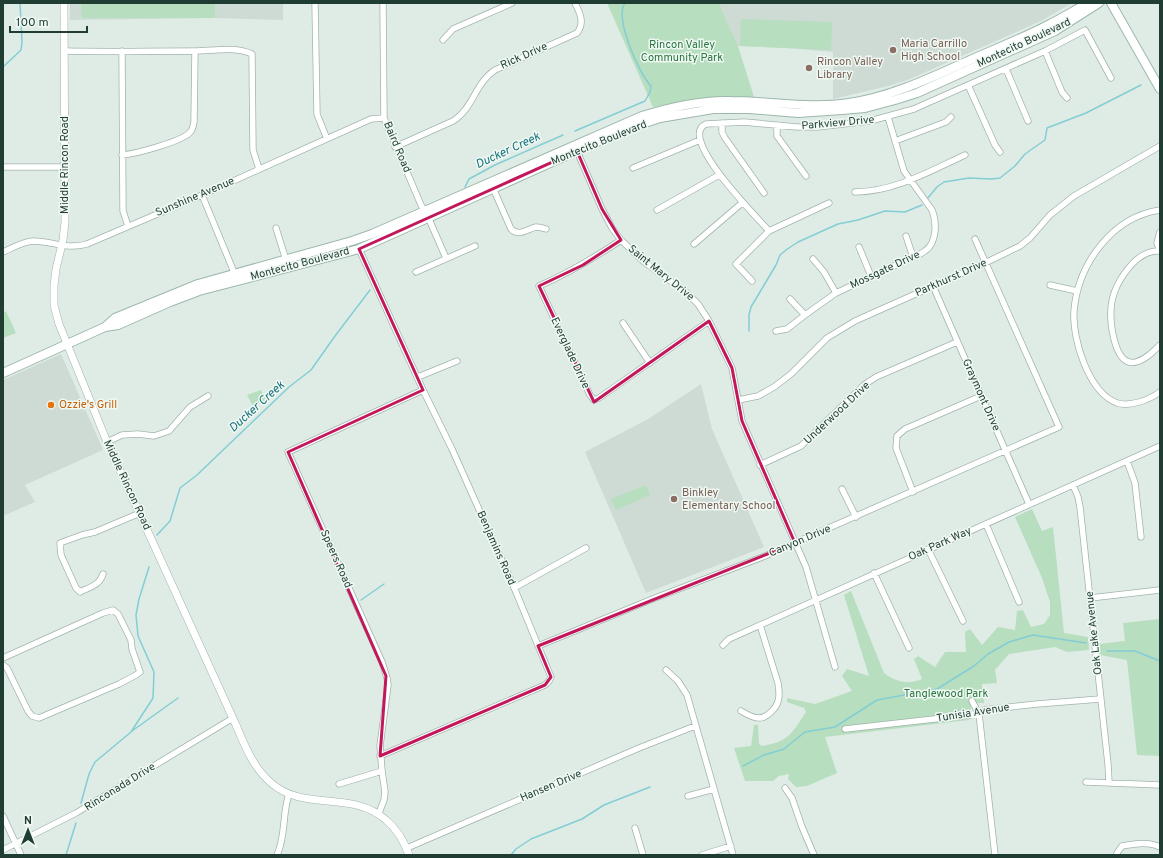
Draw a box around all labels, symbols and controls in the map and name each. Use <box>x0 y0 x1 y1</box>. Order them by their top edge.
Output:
scale bar <box>10 8 87 34</box>
text: 100 m <box>16 15 49 31</box>
street label: Montecito Boulevard <box>975 15 1073 71</box>
place label: Maria Carrillo High School <box>901 37 967 64</box>
park label: Rincon Valley Community Park <box>641 38 723 65</box>
street label: Rick Drive <box>498 39 550 73</box>
marker: Maria Carrillo High School <box>888 45 898 55</box>
place label: Rincon Valley Library <box>817 55 883 82</box>
marker: Rincon Valley Library <box>804 63 814 73</box>
street label: Parkview Drive <box>801 113 875 133</box>
street label: Middle Rincon Road <box>58 116 72 214</box>
street label: Montecito Boulevard <box>549 117 649 169</box>
street label: Baird Road <box>380 119 414 175</box>
water label: Ducker Creek <box>473 129 544 173</box>
street label: Sunshine Avenue <box>153 174 237 220</box>
street label: Saint Mary Drive <box>625 242 697 304</box>
street label: Montecito Boulevard <box>249 244 351 284</box>
street label: Mossgate Drive <box>848 248 922 292</box>
street label: Parkhurst Drive <box>913 256 989 300</box>
street label: Everglade Drive <box>547 315 593 391</box>
street label: Graymont Drive <box>959 357 1003 433</box>
water label: Ducker Creek <box>226 377 289 436</box>
street label: Underwood Drive <box>801 379 873 447</box>
place label: Ozzie's Grill <box>59 398 117 412</box>
marker: Ozzie's Grill <box>46 400 56 410</box>
street label: Middle Rincon Road <box>100 438 154 532</box>
place label: Binkley Elementary School <box>682 486 775 513</box>
marker: Binkley Elementary School <box>669 494 679 504</box>
street label: Benjamins Road <box>473 509 519 587</box>
street label: Canyon Drive <box>767 522 833 560</box>
street label: Oak Park Way <box>906 524 974 564</box>
street label: Speers Road <box>317 528 355 590</box>
street label: Oak Lake Avenue <box>1083 590 1105 676</box>
park label: Tanglewood Park <box>904 687 989 701</box>
street label: Tunisia Avenue <box>935 700 1011 726</box>
street label: Rinconada Drive <box>82 760 158 814</box>
street label: Hansen Drive <box>518 767 584 805</box>
north arrow <box>8 810 48 850</box>
text: N <box>24 814 32 828</box>

